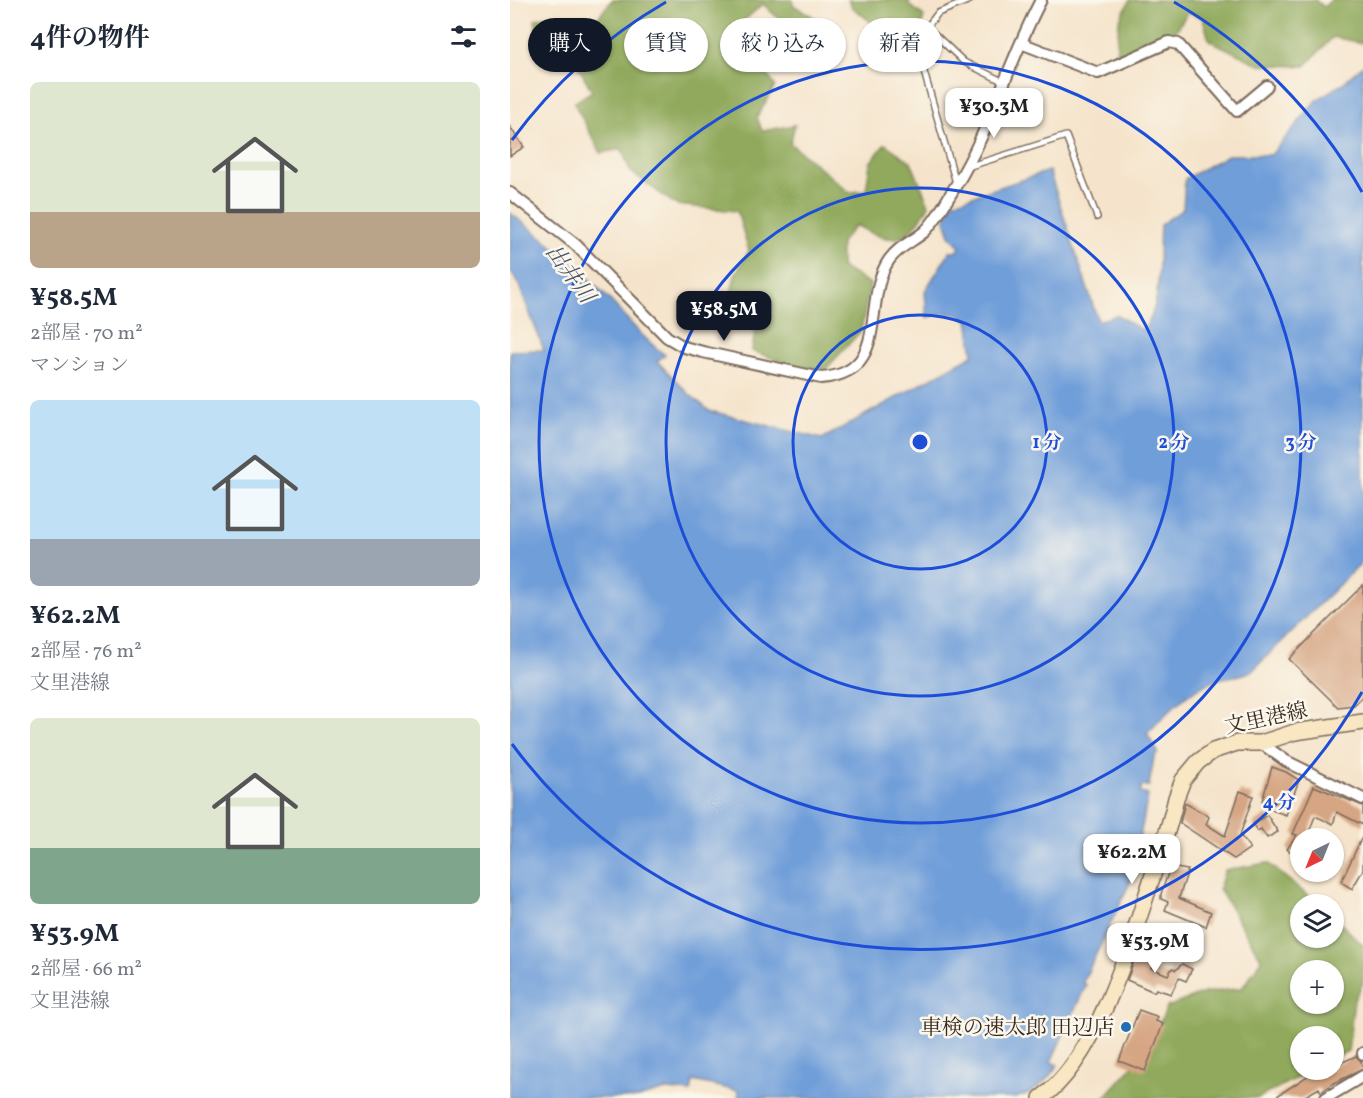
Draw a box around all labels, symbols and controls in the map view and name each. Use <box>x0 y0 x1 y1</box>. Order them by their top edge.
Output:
chip: 購入 <box>528 18 612 72</box>
chip: 賃貸 <box>624 18 708 72</box>
chip: 絞り込み <box>720 18 846 72</box>
chip: 新着 <box>858 18 942 72</box>
icon: filters <box>447 20 480 53</box>
text: 4件の物件 <box>30 21 150 57</box>
pin: ¥30.3M <box>945 88 1043 139</box>
text: ¥30.3M <box>959 93 1029 121</box>
icon: home <box>201 121 309 229</box>
water label: 出井川 <box>537 239 602 312</box>
text: ¥58.5M <box>30 280 117 316</box>
pin: ¥58.5M <box>675 291 773 342</box>
text: ¥58.5M <box>690 296 758 324</box>
text: 2部屋 · 70 m² <box>30 320 143 348</box>
text: マンション <box>30 352 129 380</box>
text: 1 分 <box>1033 431 1061 456</box>
text: 2 分 <box>1159 431 1189 456</box>
text: 3 分 <box>1286 431 1316 456</box>
centre of rings <box>910 432 930 452</box>
icon: home <box>201 439 309 547</box>
text: ¥62.2M <box>30 598 120 634</box>
text: 2部屋 · 76 m² <box>30 638 142 666</box>
text: 文里港線 <box>30 670 110 698</box>
street label: 文里港線 <box>1222 697 1310 742</box>
icon: home <box>201 757 309 865</box>
text: 4 分 <box>1263 791 1295 816</box>
north arrow <box>1290 828 1344 882</box>
map controls <box>1290 828 1344 1080</box>
pin: ¥62.2M <box>1083 834 1181 885</box>
text: ¥62.2M <box>1097 839 1167 867</box>
button: layers <box>1290 894 1344 948</box>
text: ¥53.9M <box>30 916 119 952</box>
pin: ¥53.9M <box>1106 923 1204 974</box>
text: ¥53.9M <box>1121 928 1189 956</box>
text: 2部屋 · 66 m² <box>30 956 142 984</box>
button: + <box>1290 960 1344 1014</box>
text: 文里港線 <box>30 988 110 1016</box>
place label: 車検の速太郎 田辺店 <box>921 1014 1114 1043</box>
marker: 車検の速太郎 田辺店 <box>1119 1020 1133 1034</box>
button: − <box>1290 1026 1344 1080</box>

